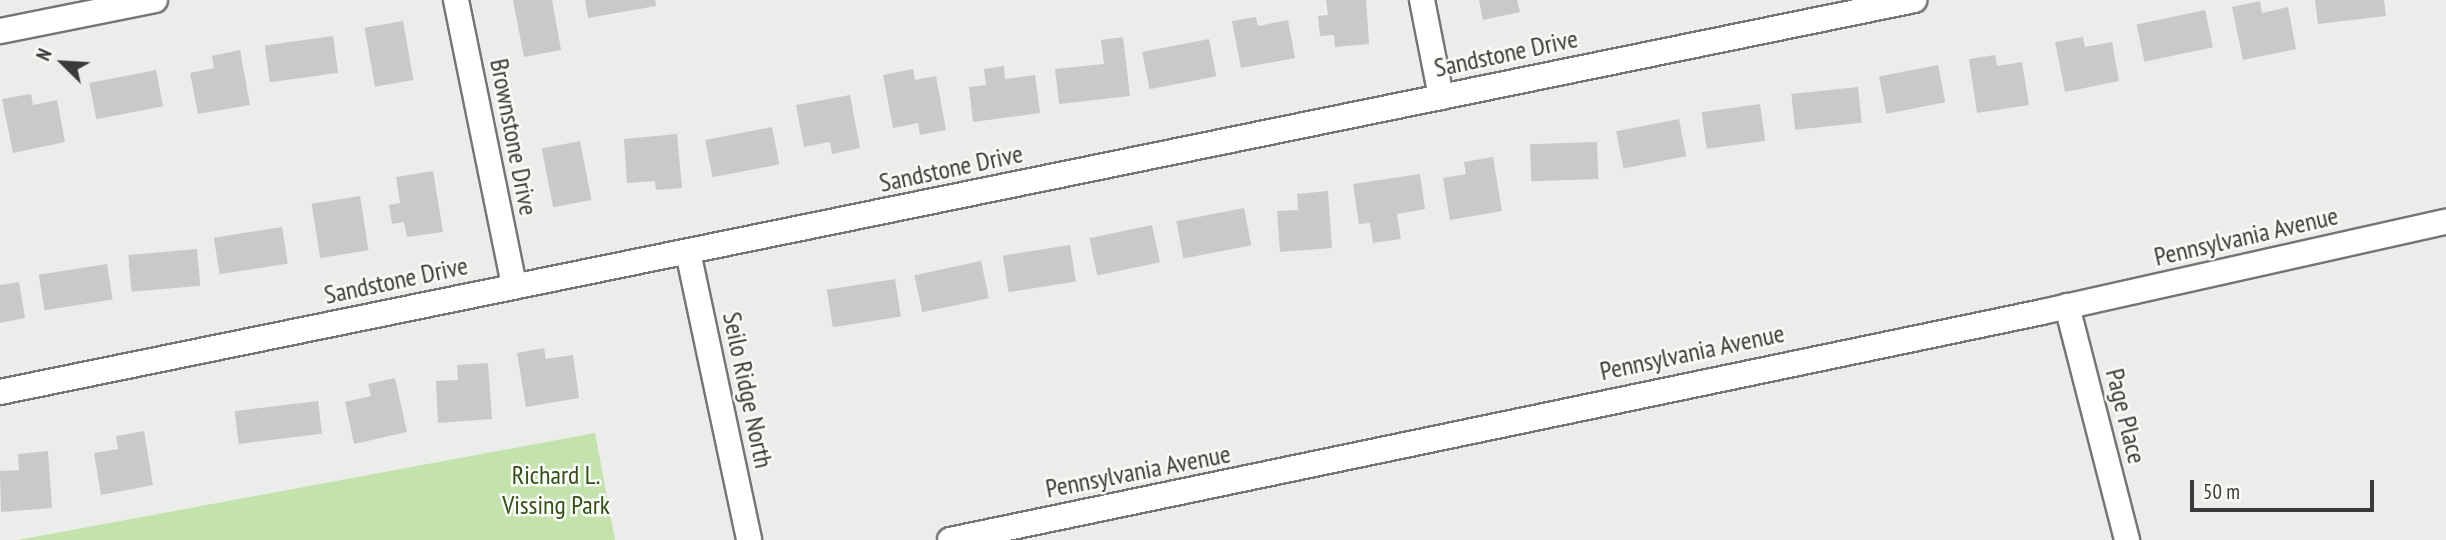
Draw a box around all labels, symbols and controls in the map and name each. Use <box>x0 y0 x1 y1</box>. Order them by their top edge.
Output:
street label: Sandstone Drive <box>1431 23 1581 83</box>
north arrow <box>28 28 98 98</box>
text: N <box>31 45 57 64</box>
street label: Brownstone Drive <box>484 56 544 218</box>
street label: Sandstone Drive <box>876 138 1026 198</box>
street label: Pennsylvania Avenue <box>2151 200 2341 272</box>
street label: Sandstone Drive <box>321 250 471 310</box>
street label: Seilo Ridge North <box>716 309 780 471</box>
street label: Pennsylvania Avenue <box>1597 317 1787 387</box>
street label: Page Place <box>2099 365 2153 467</box>
street label: Pennsylvania Avenue <box>1043 438 1233 504</box>
park label: Richard L. Vissing Park <box>502 459 610 520</box>
scale bar <box>2194 466 2378 510</box>
text: 50 m <box>2203 478 2240 505</box>

